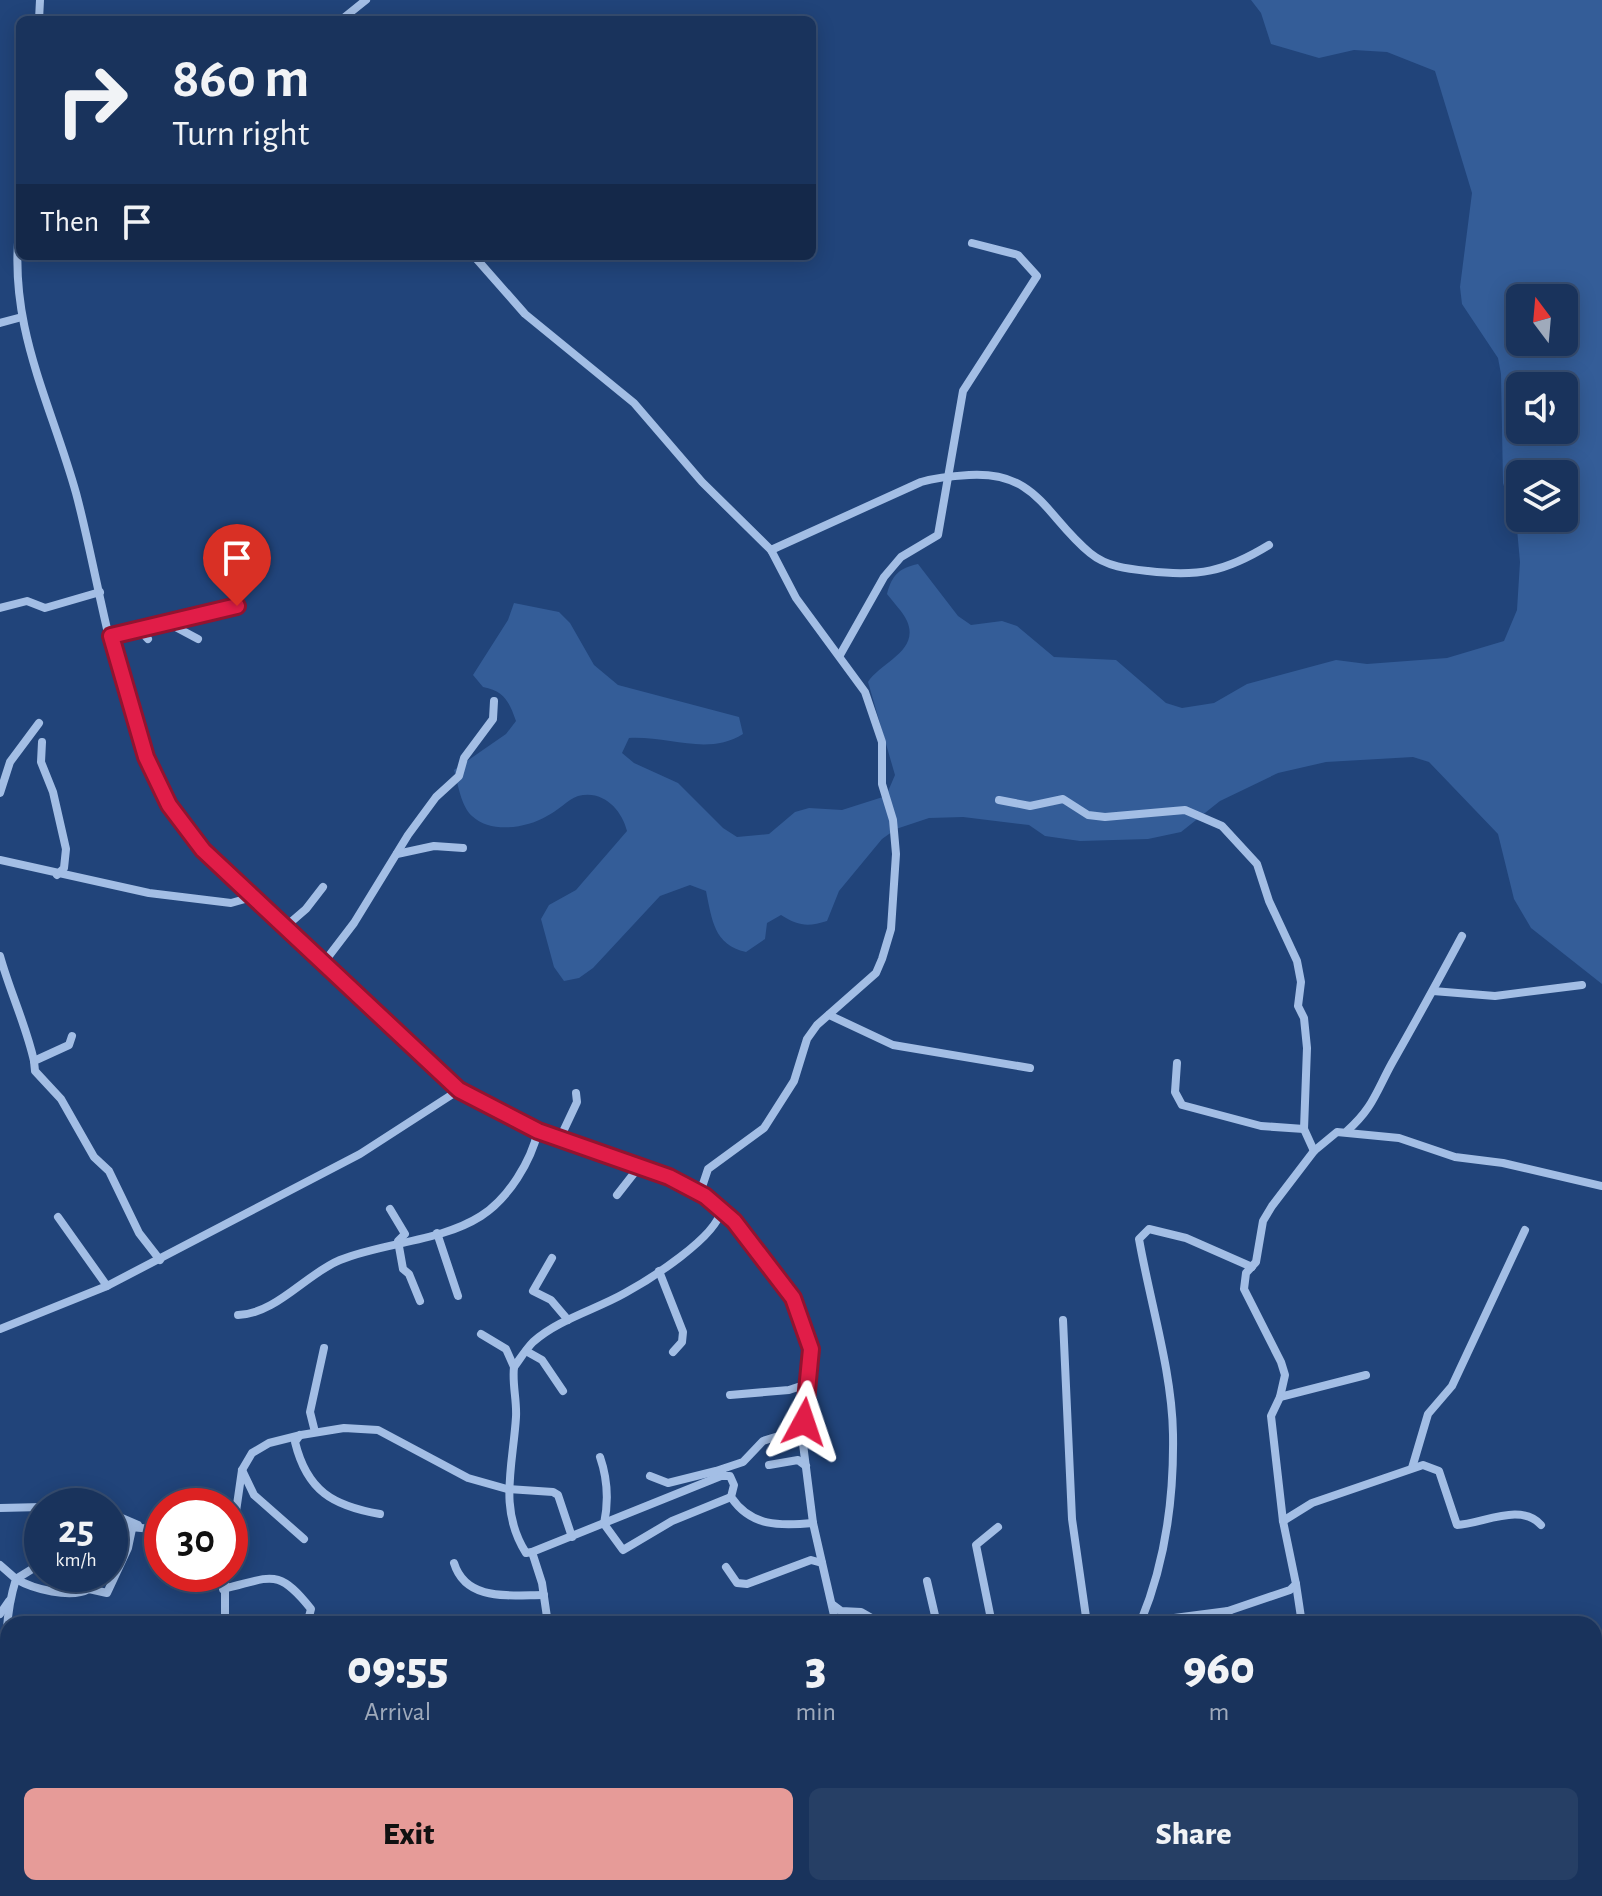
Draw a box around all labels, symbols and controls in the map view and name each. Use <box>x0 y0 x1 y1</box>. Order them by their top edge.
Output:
icon: right <box>40 48 144 152</box>
text: 860 m <box>172 51 309 107</box>
text: Turn right <box>172 116 309 152</box>
icon: arrive <box>115 200 159 244</box>
text: Then <box>40 207 99 237</box>
north arrow <box>1506 284 1578 356</box>
map controls <box>1506 284 1578 532</box>
button: sound <box>1506 372 1578 444</box>
button: layers <box>1506 460 1578 532</box>
pin <box>203 524 271 606</box>
icon: arrive <box>215 536 259 580</box>
position arrow <box>762 1380 846 1464</box>
speed limit sign: 30 <box>144 1488 248 1592</box>
text: 25 <box>58 1510 94 1550</box>
text: km/h <box>55 1550 97 1570</box>
text: 09:55 <box>347 1645 448 1693</box>
text: 3 <box>805 1645 826 1693</box>
text: 960 <box>1183 1645 1255 1693</box>
text: Arrival <box>364 1699 431 1725</box>
text: min <box>796 1699 836 1725</box>
text: m <box>1209 1699 1229 1725</box>
button: Exit <box>24 1788 793 1880</box>
button: Share <box>809 1788 1578 1880</box>

